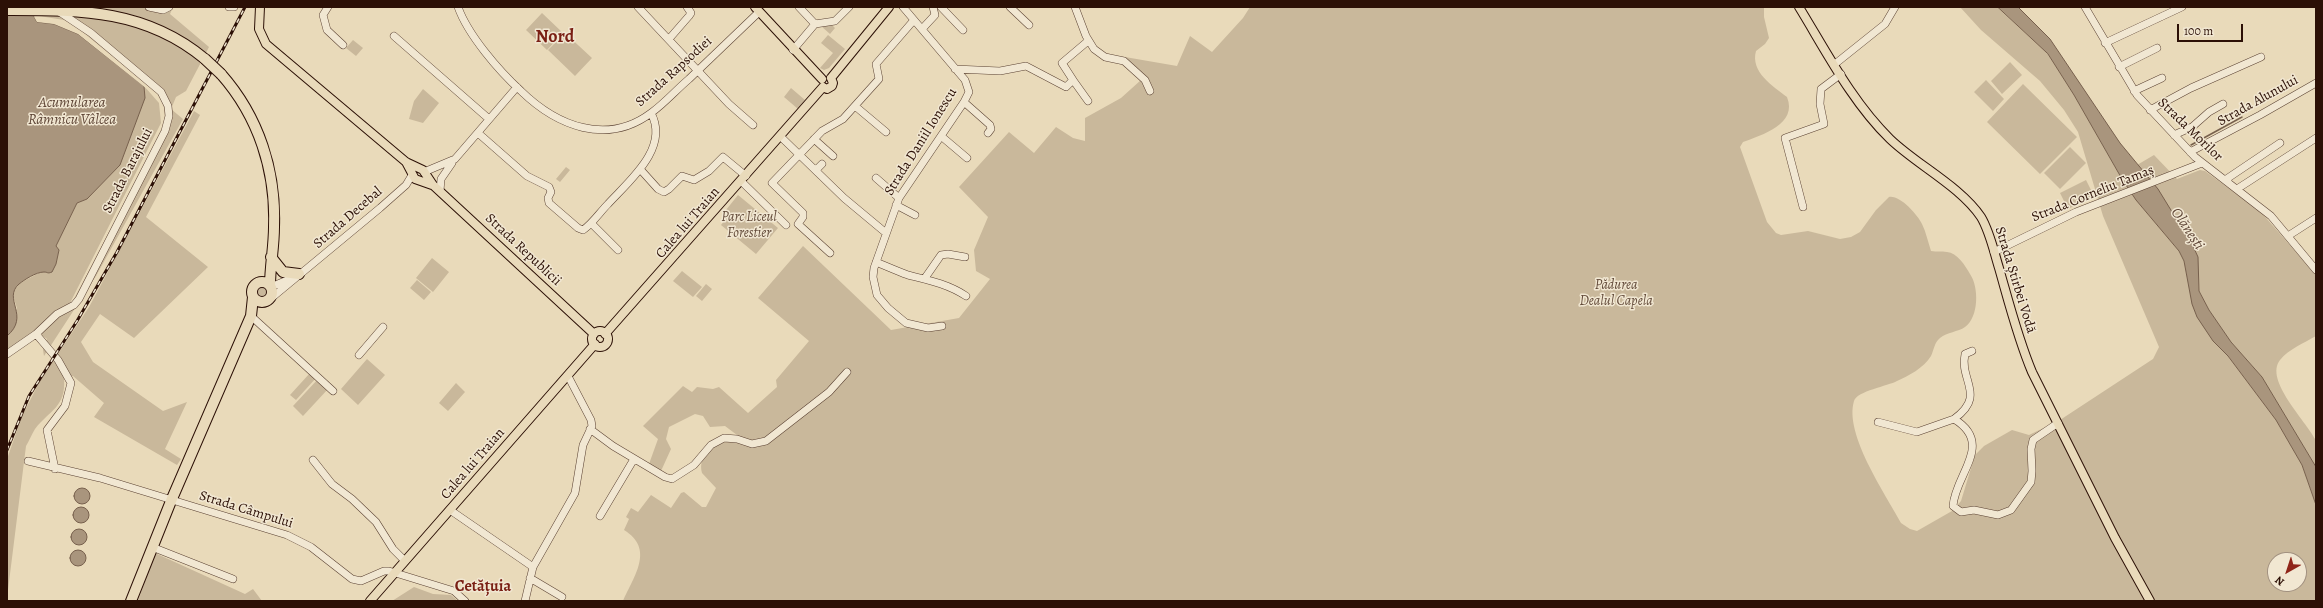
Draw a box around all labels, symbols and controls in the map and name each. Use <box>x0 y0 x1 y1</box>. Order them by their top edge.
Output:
scale bar <box>2179 16 2245 42</box>
text: 100 m <box>2184 23 2213 39</box>
district label: Nord <box>536 27 574 49</box>
street label: Strada Rapsodiei <box>632 33 716 111</box>
street label: Strada Alunului <box>2215 72 2301 130</box>
street label: Strada Daniil Ionescu <box>881 85 961 199</box>
water label: Acumularea Râmnicu Vâlcea <box>28 94 116 129</box>
street label: Strada Morilor <box>2154 95 2226 165</box>
street label: Strada Barajului <box>99 126 157 216</box>
street label: Strada Corneliu Tamaș <box>2029 162 2157 226</box>
street label: Strada Decebal <box>310 184 386 252</box>
street label: Calea lui Traian <box>652 184 724 262</box>
water label: Olănești <box>2166 205 2208 253</box>
street label: Strada Republicii <box>481 210 565 290</box>
park label: Parc Liceul Forestier <box>721 210 777 242</box>
street label: Strada Știrbei Vodă <box>1991 225 2039 335</box>
park label: Pădurea Dealul Capela <box>1579 278 1653 310</box>
street label: Calea lui Traian <box>437 425 509 503</box>
street label: Strada Câmpului <box>197 488 295 532</box>
north arrow <box>2267 552 2307 592</box>
text: N <box>2272 573 2288 589</box>
district label: Cetățuia <box>455 577 511 597</box>

